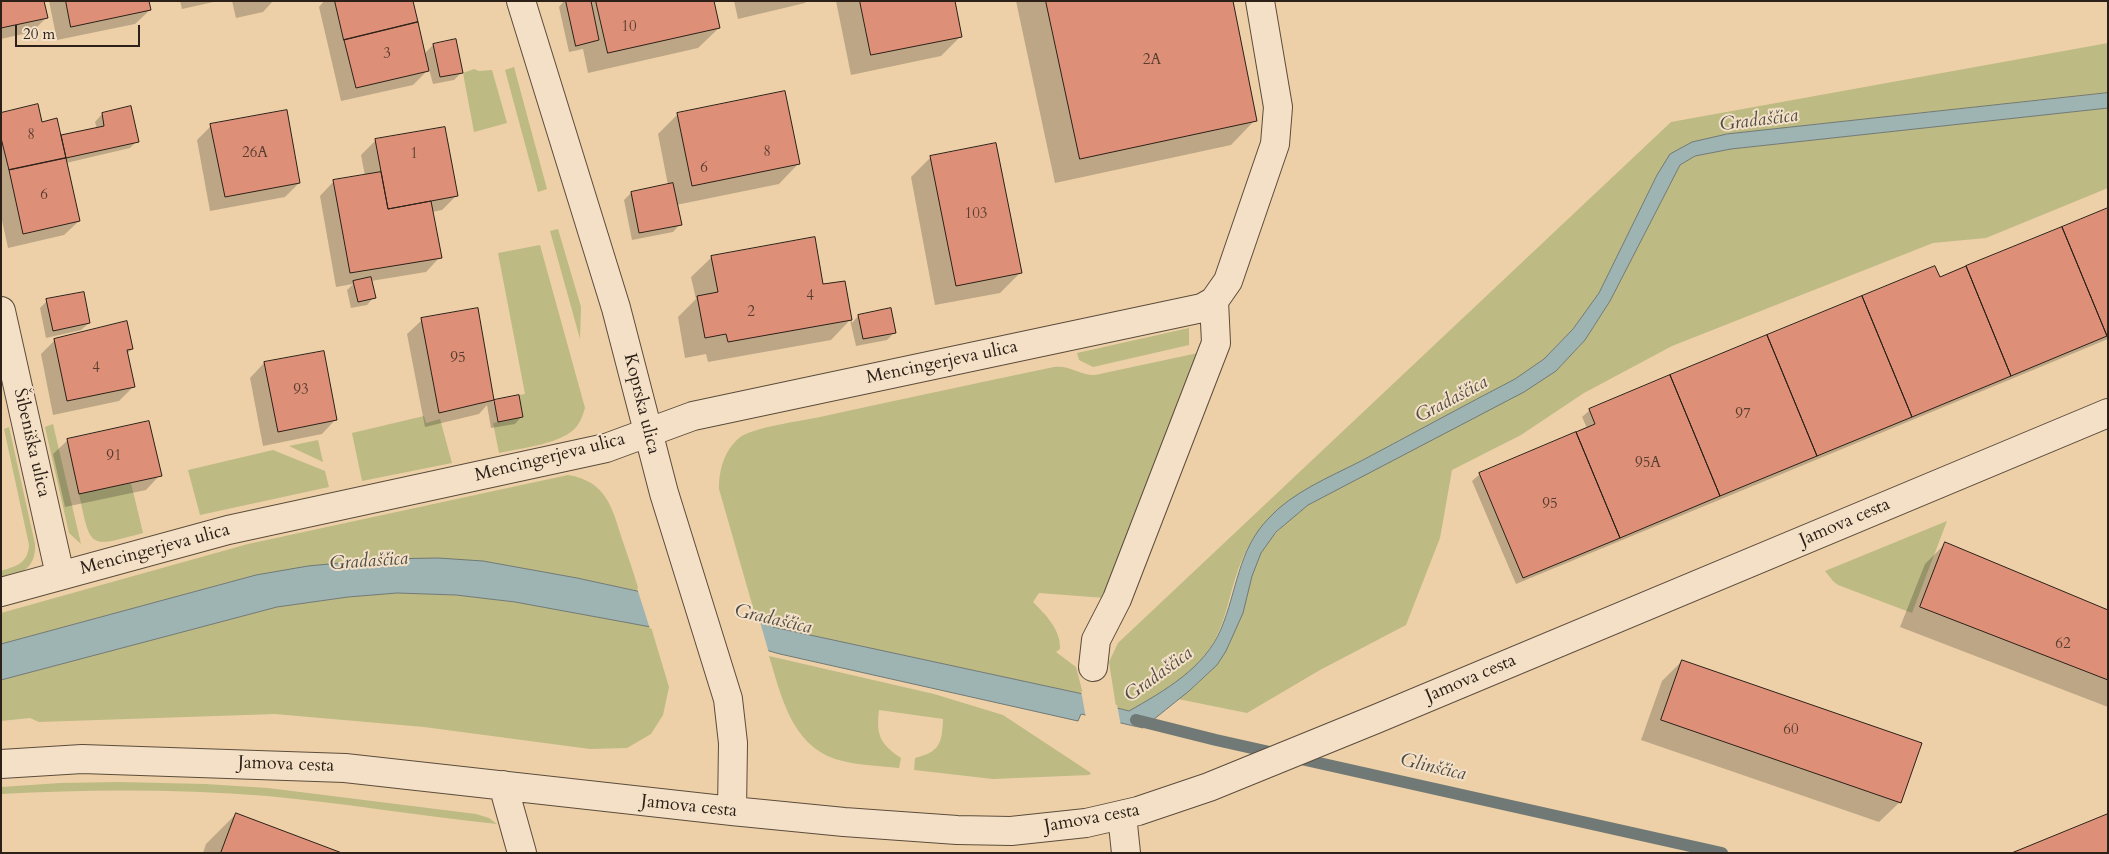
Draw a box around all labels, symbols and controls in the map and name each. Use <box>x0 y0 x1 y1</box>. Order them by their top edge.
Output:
scale bar <box>18 15 142 47</box>
house number: 10 <box>621 19 637 37</box>
text: 20 m <box>23 24 55 44</box>
house number: 3 <box>383 46 391 64</box>
house number: 2A <box>1143 52 1161 70</box>
water label: Gradaščica <box>1719 105 1799 137</box>
house number: 8 <box>27 127 35 145</box>
house number: 8 <box>763 144 771 162</box>
house number: 26A <box>242 145 268 163</box>
house number: 1 <box>410 146 418 164</box>
house number: 6 <box>700 160 708 178</box>
house number: 6 <box>40 187 48 205</box>
house number: 103 <box>964 206 988 224</box>
house number: 4 <box>806 288 814 306</box>
house number: 2 <box>747 304 755 322</box>
street label: Mencingerjeva ulica <box>864 336 1020 390</box>
house number: 95 <box>450 350 466 368</box>
street label: Koprska ulica <box>618 351 664 457</box>
house number: 4 <box>92 360 100 378</box>
water label: Gradaščica <box>1412 371 1492 429</box>
house number: 93 <box>293 382 309 400</box>
street label: Šibeniška ulica <box>8 387 54 499</box>
house number: 97 <box>1735 406 1751 424</box>
street label: Mencingerjeva ulica <box>473 429 627 487</box>
house number: 91 <box>106 448 122 466</box>
house number: 95A <box>1635 455 1661 473</box>
street label: Jamova cesta <box>1796 494 1894 552</box>
house number: 95 <box>1542 496 1558 514</box>
street label: Mencingerjeva ulica <box>78 520 232 580</box>
water label: Gradaščica <box>329 548 409 576</box>
water label: Gradaščica <box>732 600 814 640</box>
house number: 62 <box>2055 636 2071 654</box>
water label: Gradaščica <box>1120 643 1198 707</box>
street label: Jamova cesta <box>1422 650 1520 708</box>
house number: 60 <box>1783 722 1799 740</box>
water label: Glinščica <box>1398 749 1468 787</box>
street label: Jamova cesta <box>237 753 335 777</box>
street label: Jamova cesta <box>640 791 738 823</box>
street label: Jamova cesta <box>1043 800 1141 838</box>

